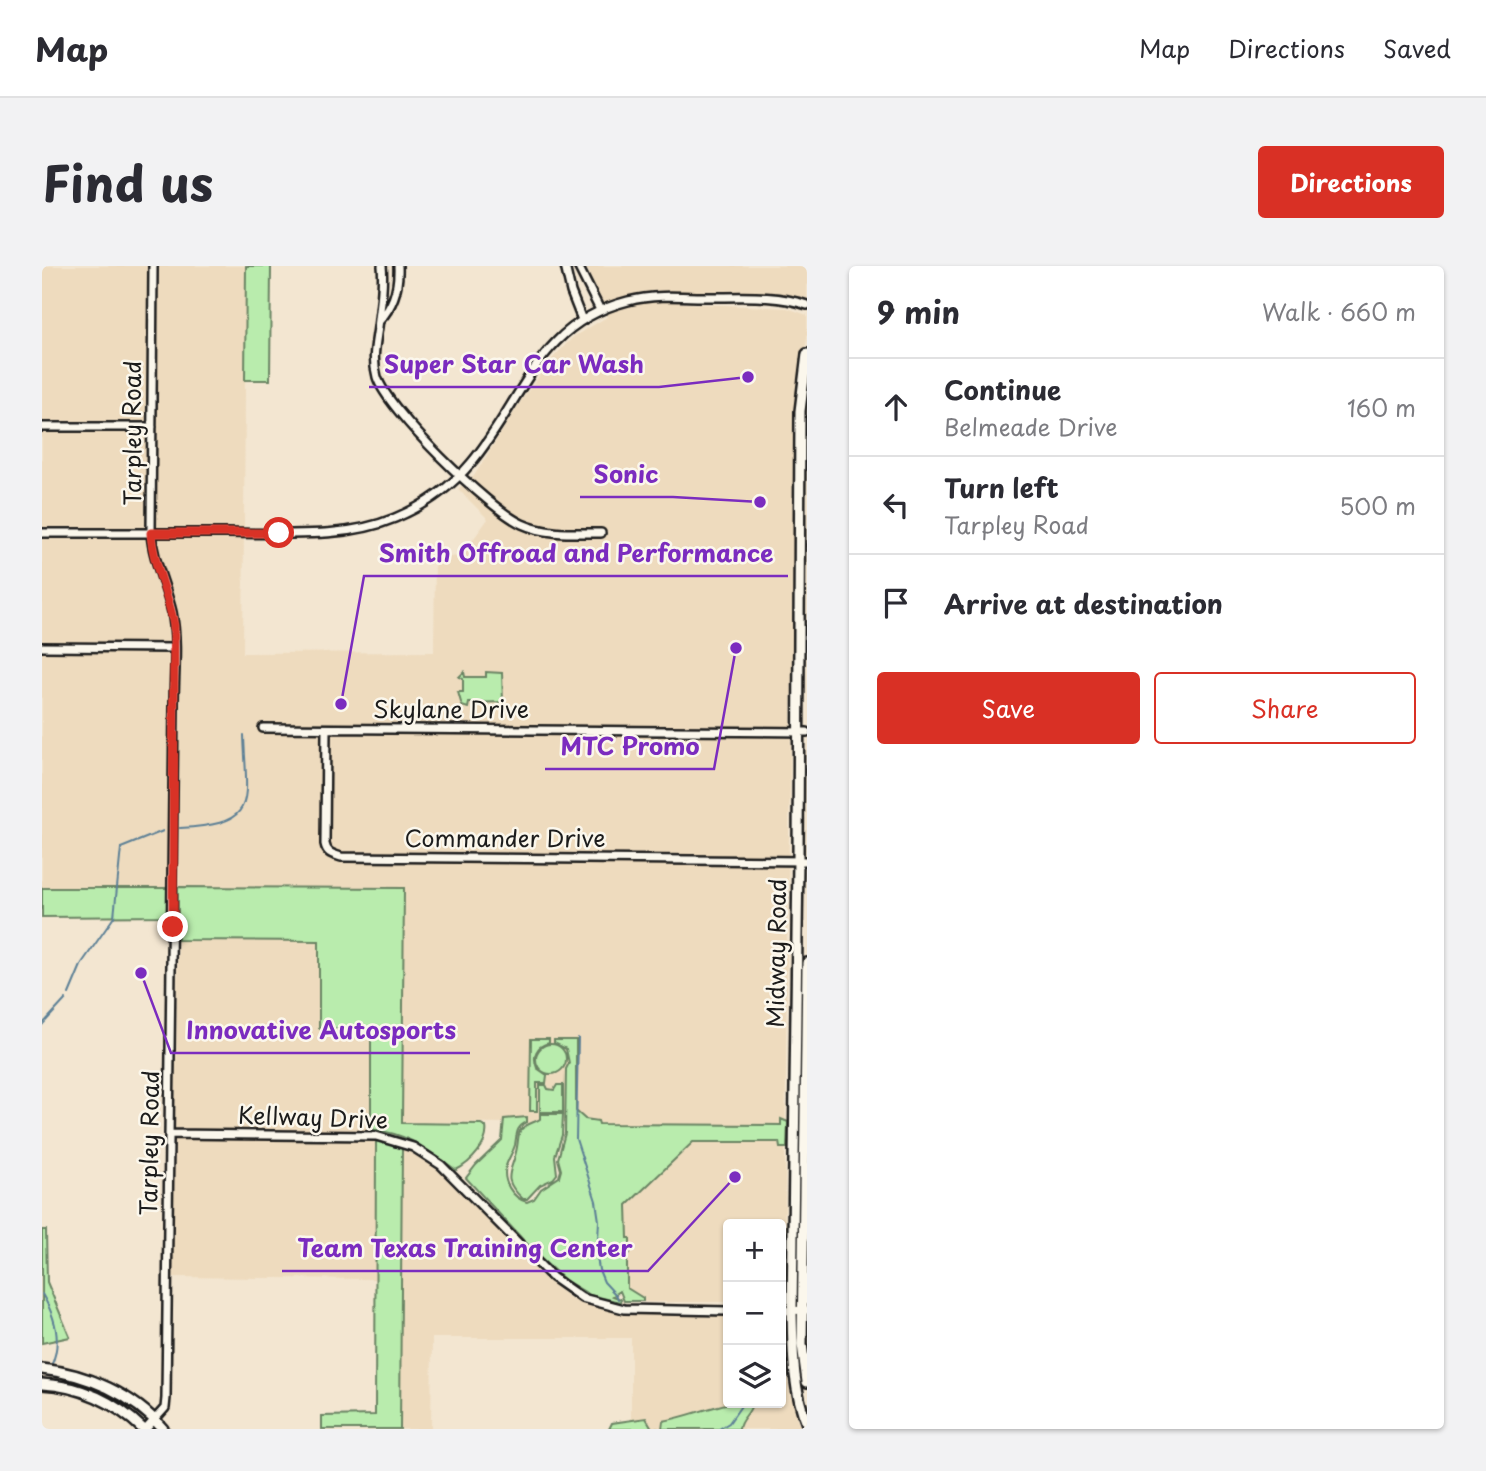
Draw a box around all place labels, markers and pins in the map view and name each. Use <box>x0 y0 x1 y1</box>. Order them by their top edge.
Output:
callout: Super Star Car Wash <box>369 342 659 387</box>
callout: Sonic <box>580 452 673 497</box>
callout: Smith Offroad and Performance <box>364 531 788 576</box>
callout: MTC Promo <box>545 724 714 769</box>
callout: Innovative Autosports <box>171 1008 470 1053</box>
callout: Team Texas Training Center <box>282 1226 648 1271</box>

